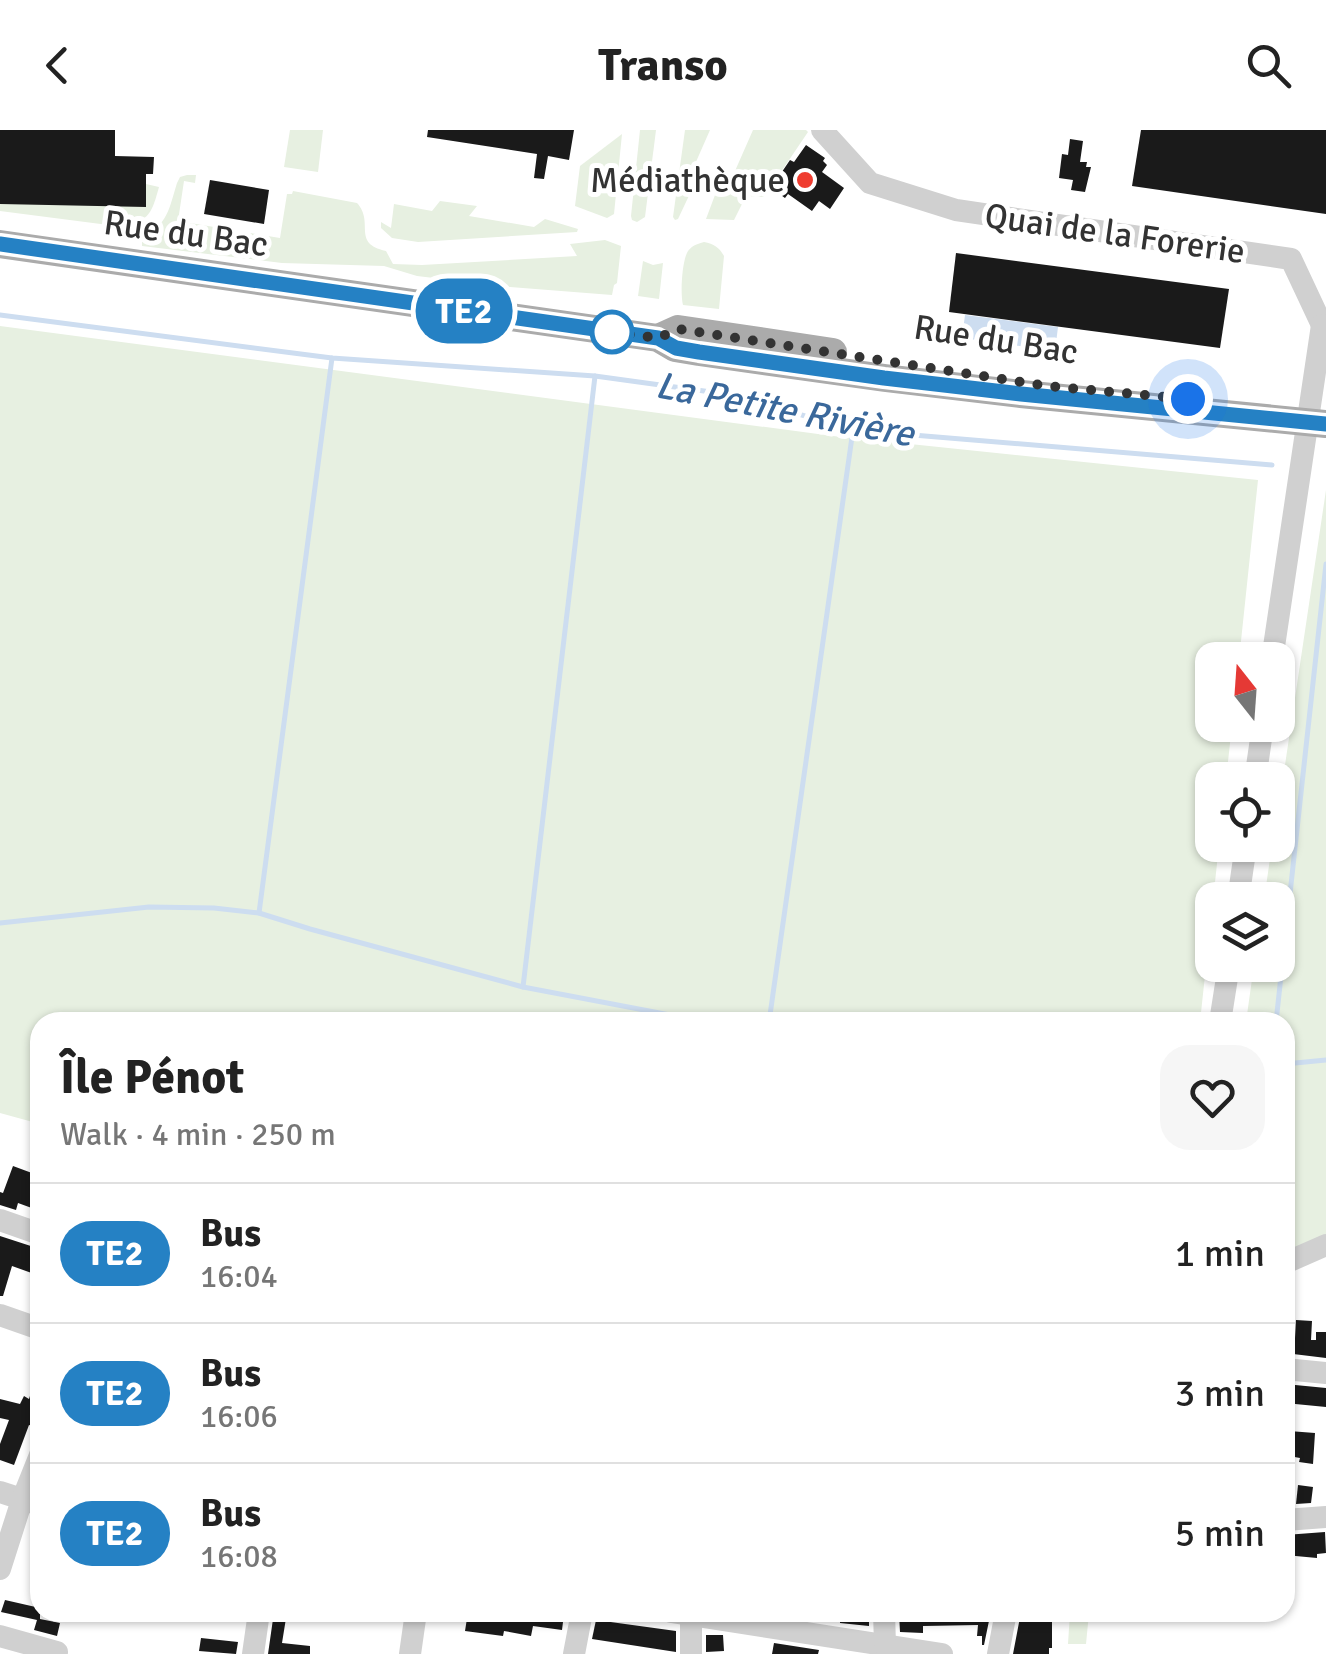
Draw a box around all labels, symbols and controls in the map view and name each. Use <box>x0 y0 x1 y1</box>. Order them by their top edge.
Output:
icon: back <box>30 38 85 93</box>
text: Transo <box>598 38 728 93</box>
icon: search <box>1241 38 1296 93</box>
place label: Médiathèque <box>590 159 785 202</box>
marker: Médiathèque <box>794 169 816 191</box>
street label: Quai de la Forerie <box>982 194 1248 273</box>
street label: Rue du Bac <box>101 201 271 266</box>
line badge: TE2 <box>406 278 522 344</box>
text: TE2 <box>436 290 492 333</box>
street label: Rue du Bac <box>911 305 1081 374</box>
unlabelled marker <box>591 311 633 353</box>
water label: La Petite Rivière <box>652 361 920 458</box>
your location <box>1163 374 1213 424</box>
north arrow <box>1195 642 1295 742</box>
map controls <box>1195 642 1295 982</box>
button: locate <box>1195 762 1295 862</box>
button: layers <box>1195 882 1295 982</box>
button: heart <box>1160 1045 1265 1150</box>
text: Île Pénot <box>60 1048 244 1107</box>
text: Walk · 4 min · 250 m <box>60 1115 336 1154</box>
text: Bus <box>200 1210 261 1257</box>
text: 1 min <box>1175 1230 1265 1277</box>
text: TE2 <box>87 1232 143 1275</box>
text: 16:04 <box>200 1257 278 1296</box>
text: Bus <box>200 1350 261 1397</box>
text: 3 min <box>1175 1370 1265 1417</box>
text: TE2 <box>87 1372 143 1415</box>
text: 16:06 <box>200 1397 278 1436</box>
text: Bus <box>200 1490 261 1537</box>
text: 5 min <box>1175 1510 1265 1557</box>
text: TE2 <box>87 1512 143 1555</box>
text: 16:08 <box>200 1537 278 1576</box>

